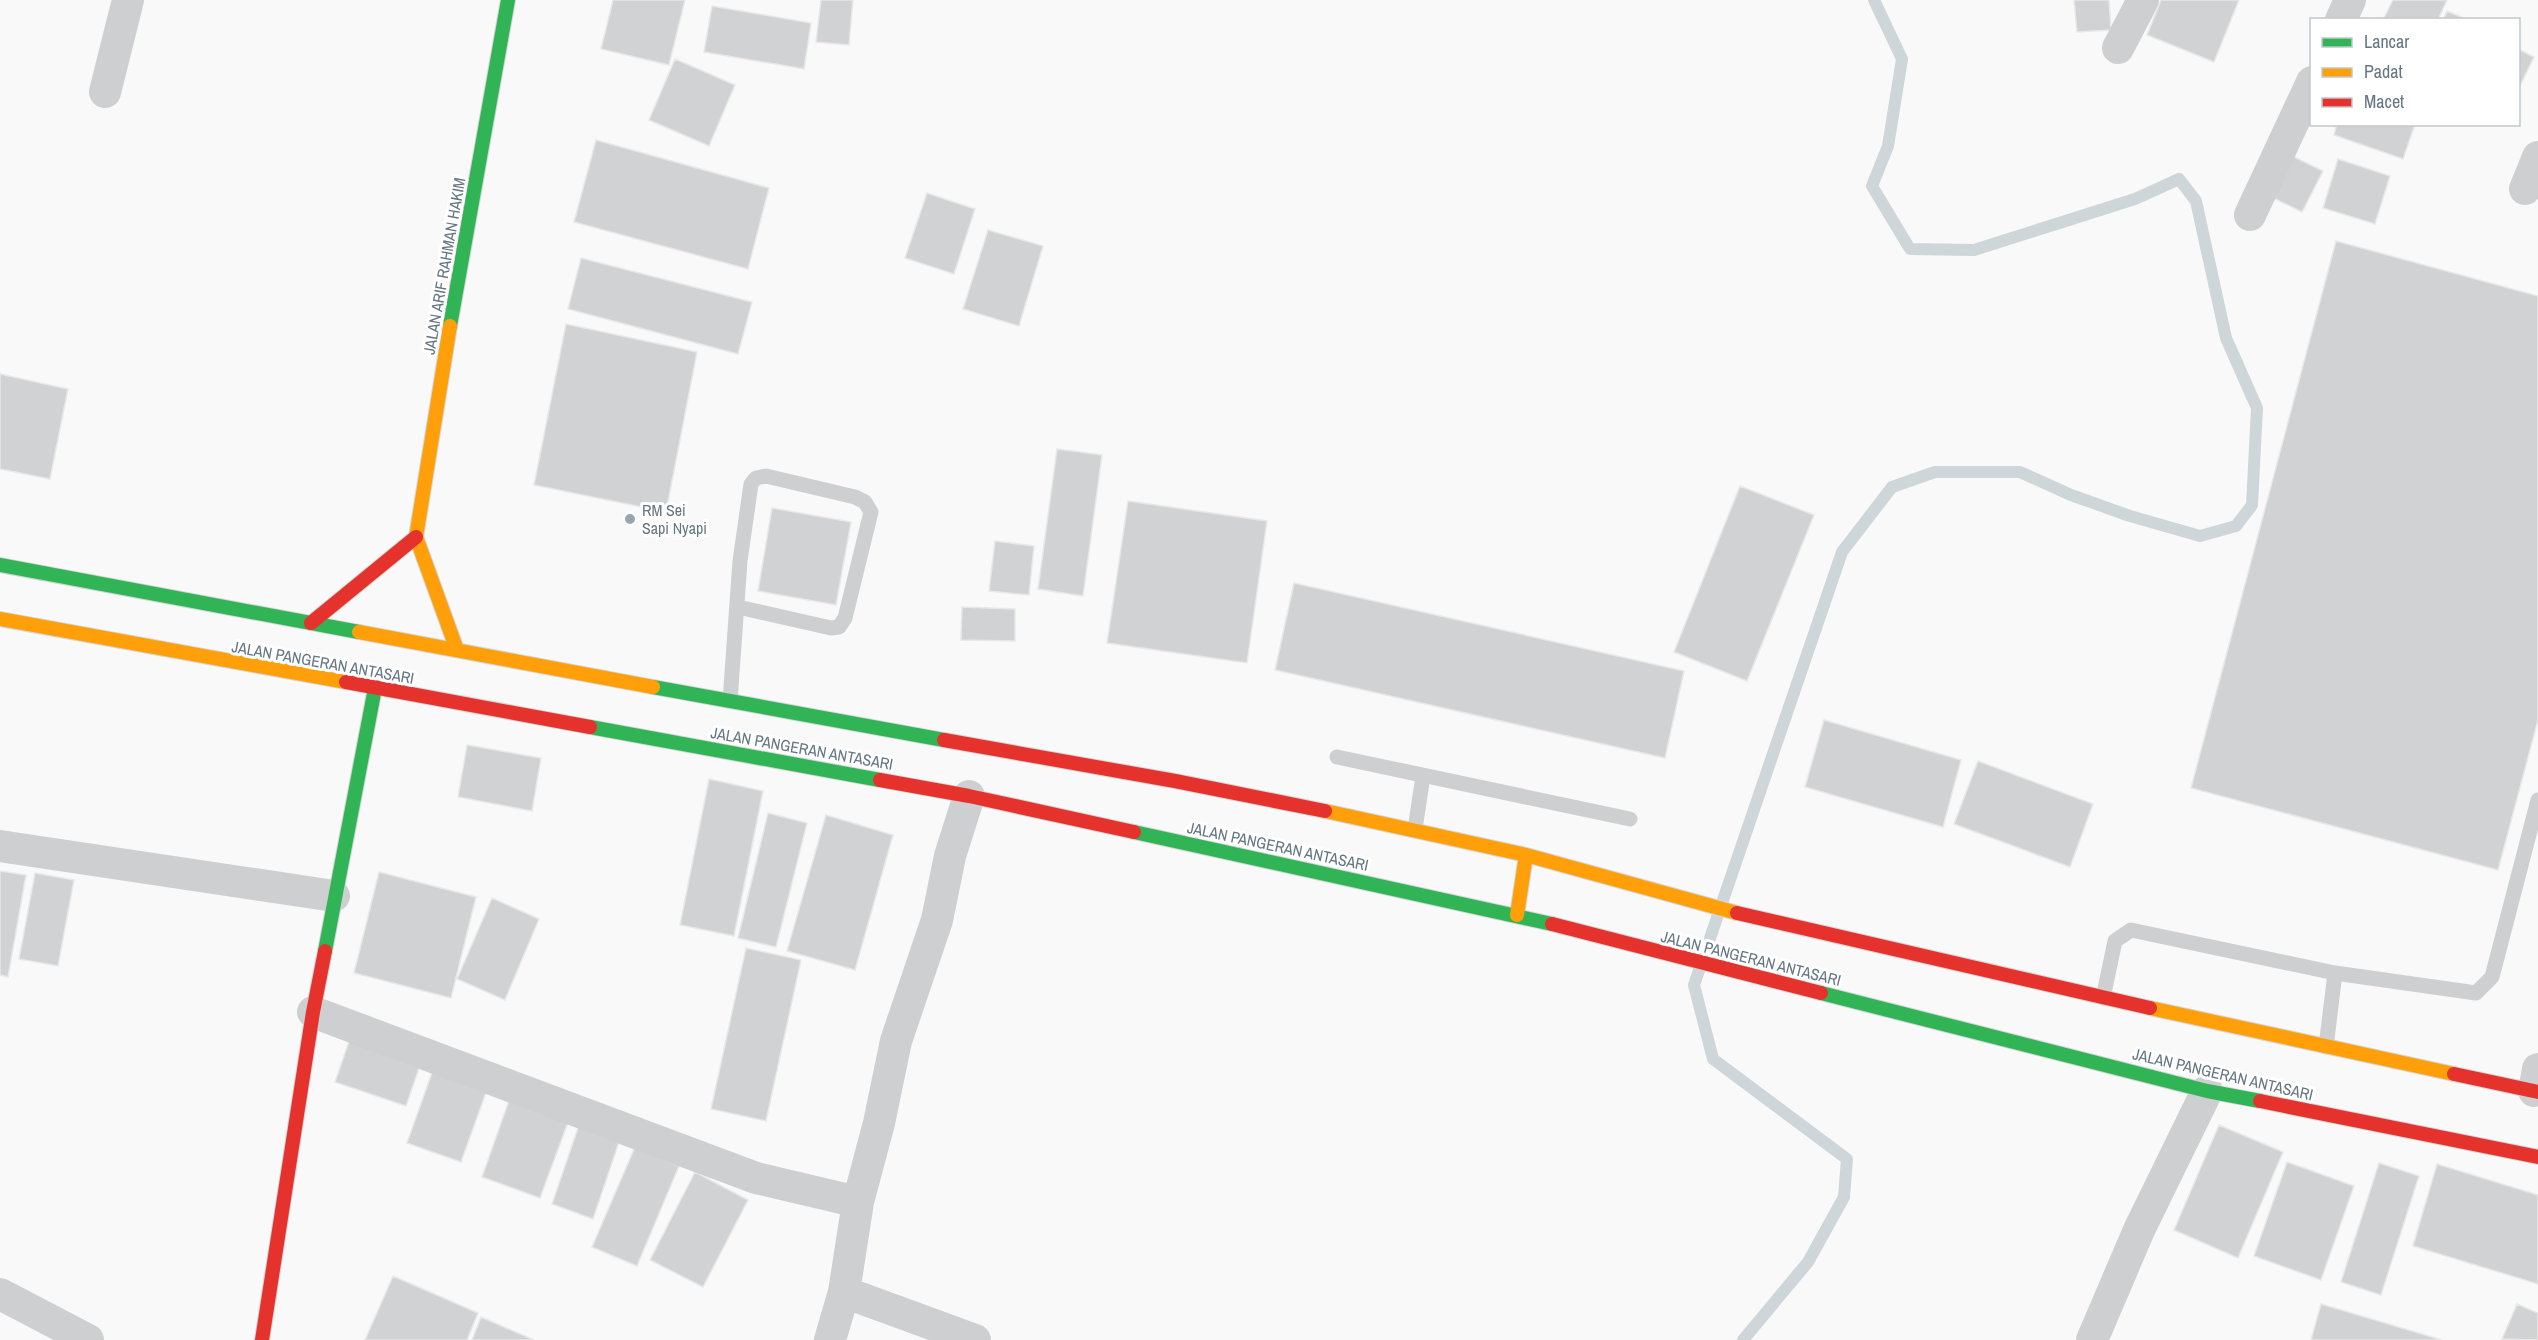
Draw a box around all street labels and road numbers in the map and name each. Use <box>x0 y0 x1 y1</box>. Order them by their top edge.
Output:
street label: JALAN ARIF RAHMAN HAKIM <box>418 176 470 356</box>
street label: JALAN PANGERAN ANTASARI <box>230 635 416 689</box>
street label: JALAN PANGERAN ANTASARI <box>709 721 895 775</box>
street label: JALAN PANGERAN ANTASARI <box>1185 816 1371 876</box>
street label: JALAN PANGERAN ANTASARI <box>1659 925 1843 991</box>
street label: JALAN PANGERAN ANTASARI <box>2131 1043 2315 1105</box>

